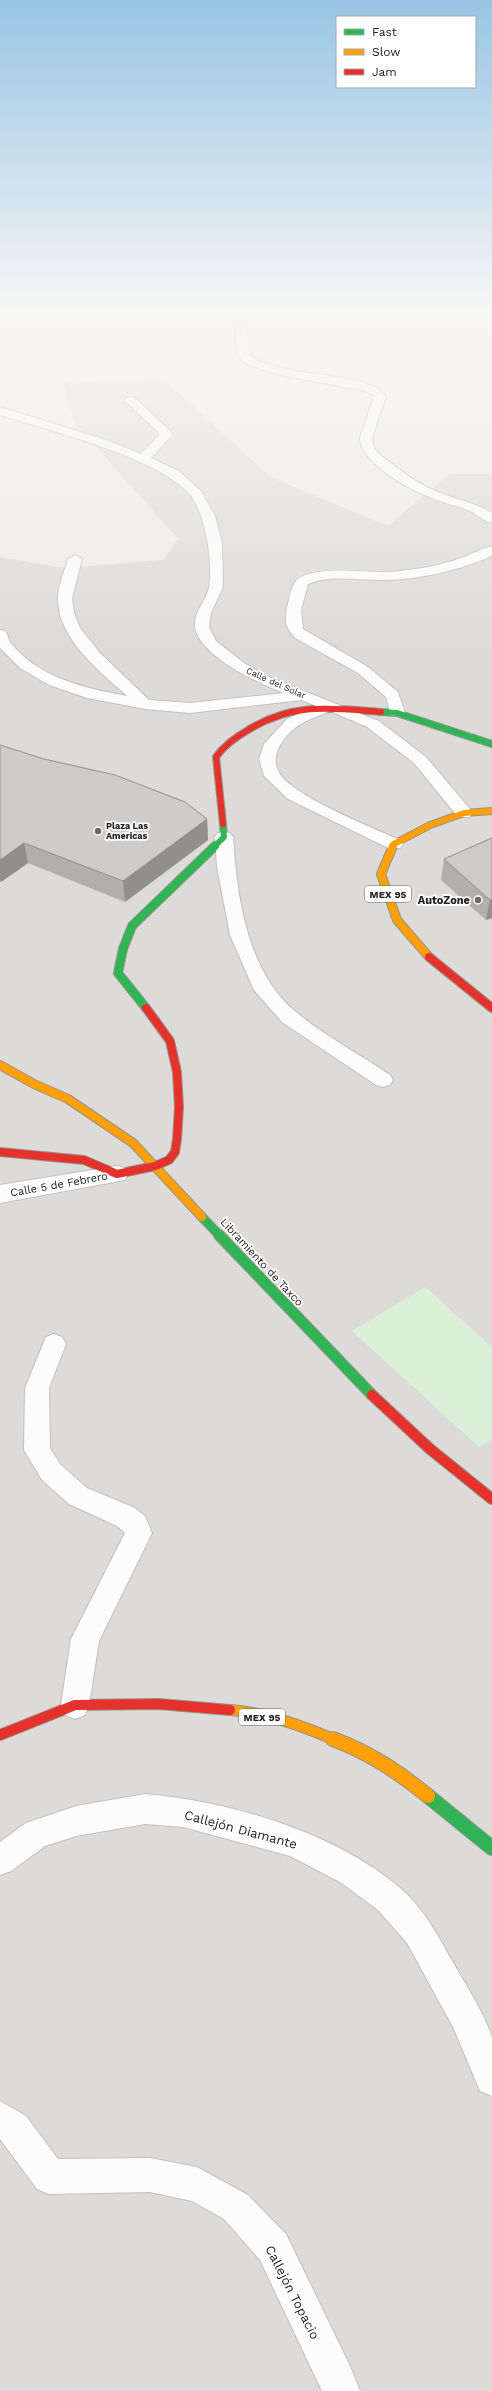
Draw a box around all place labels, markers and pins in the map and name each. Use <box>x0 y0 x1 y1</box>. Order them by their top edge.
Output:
place label: Plaza Las Americas <box>106 821 148 841</box>
marker: Plaza Las Americas <box>93 826 103 836</box>
place label: AutoZone <box>418 894 470 907</box>
marker: AutoZone <box>473 895 483 905</box>

